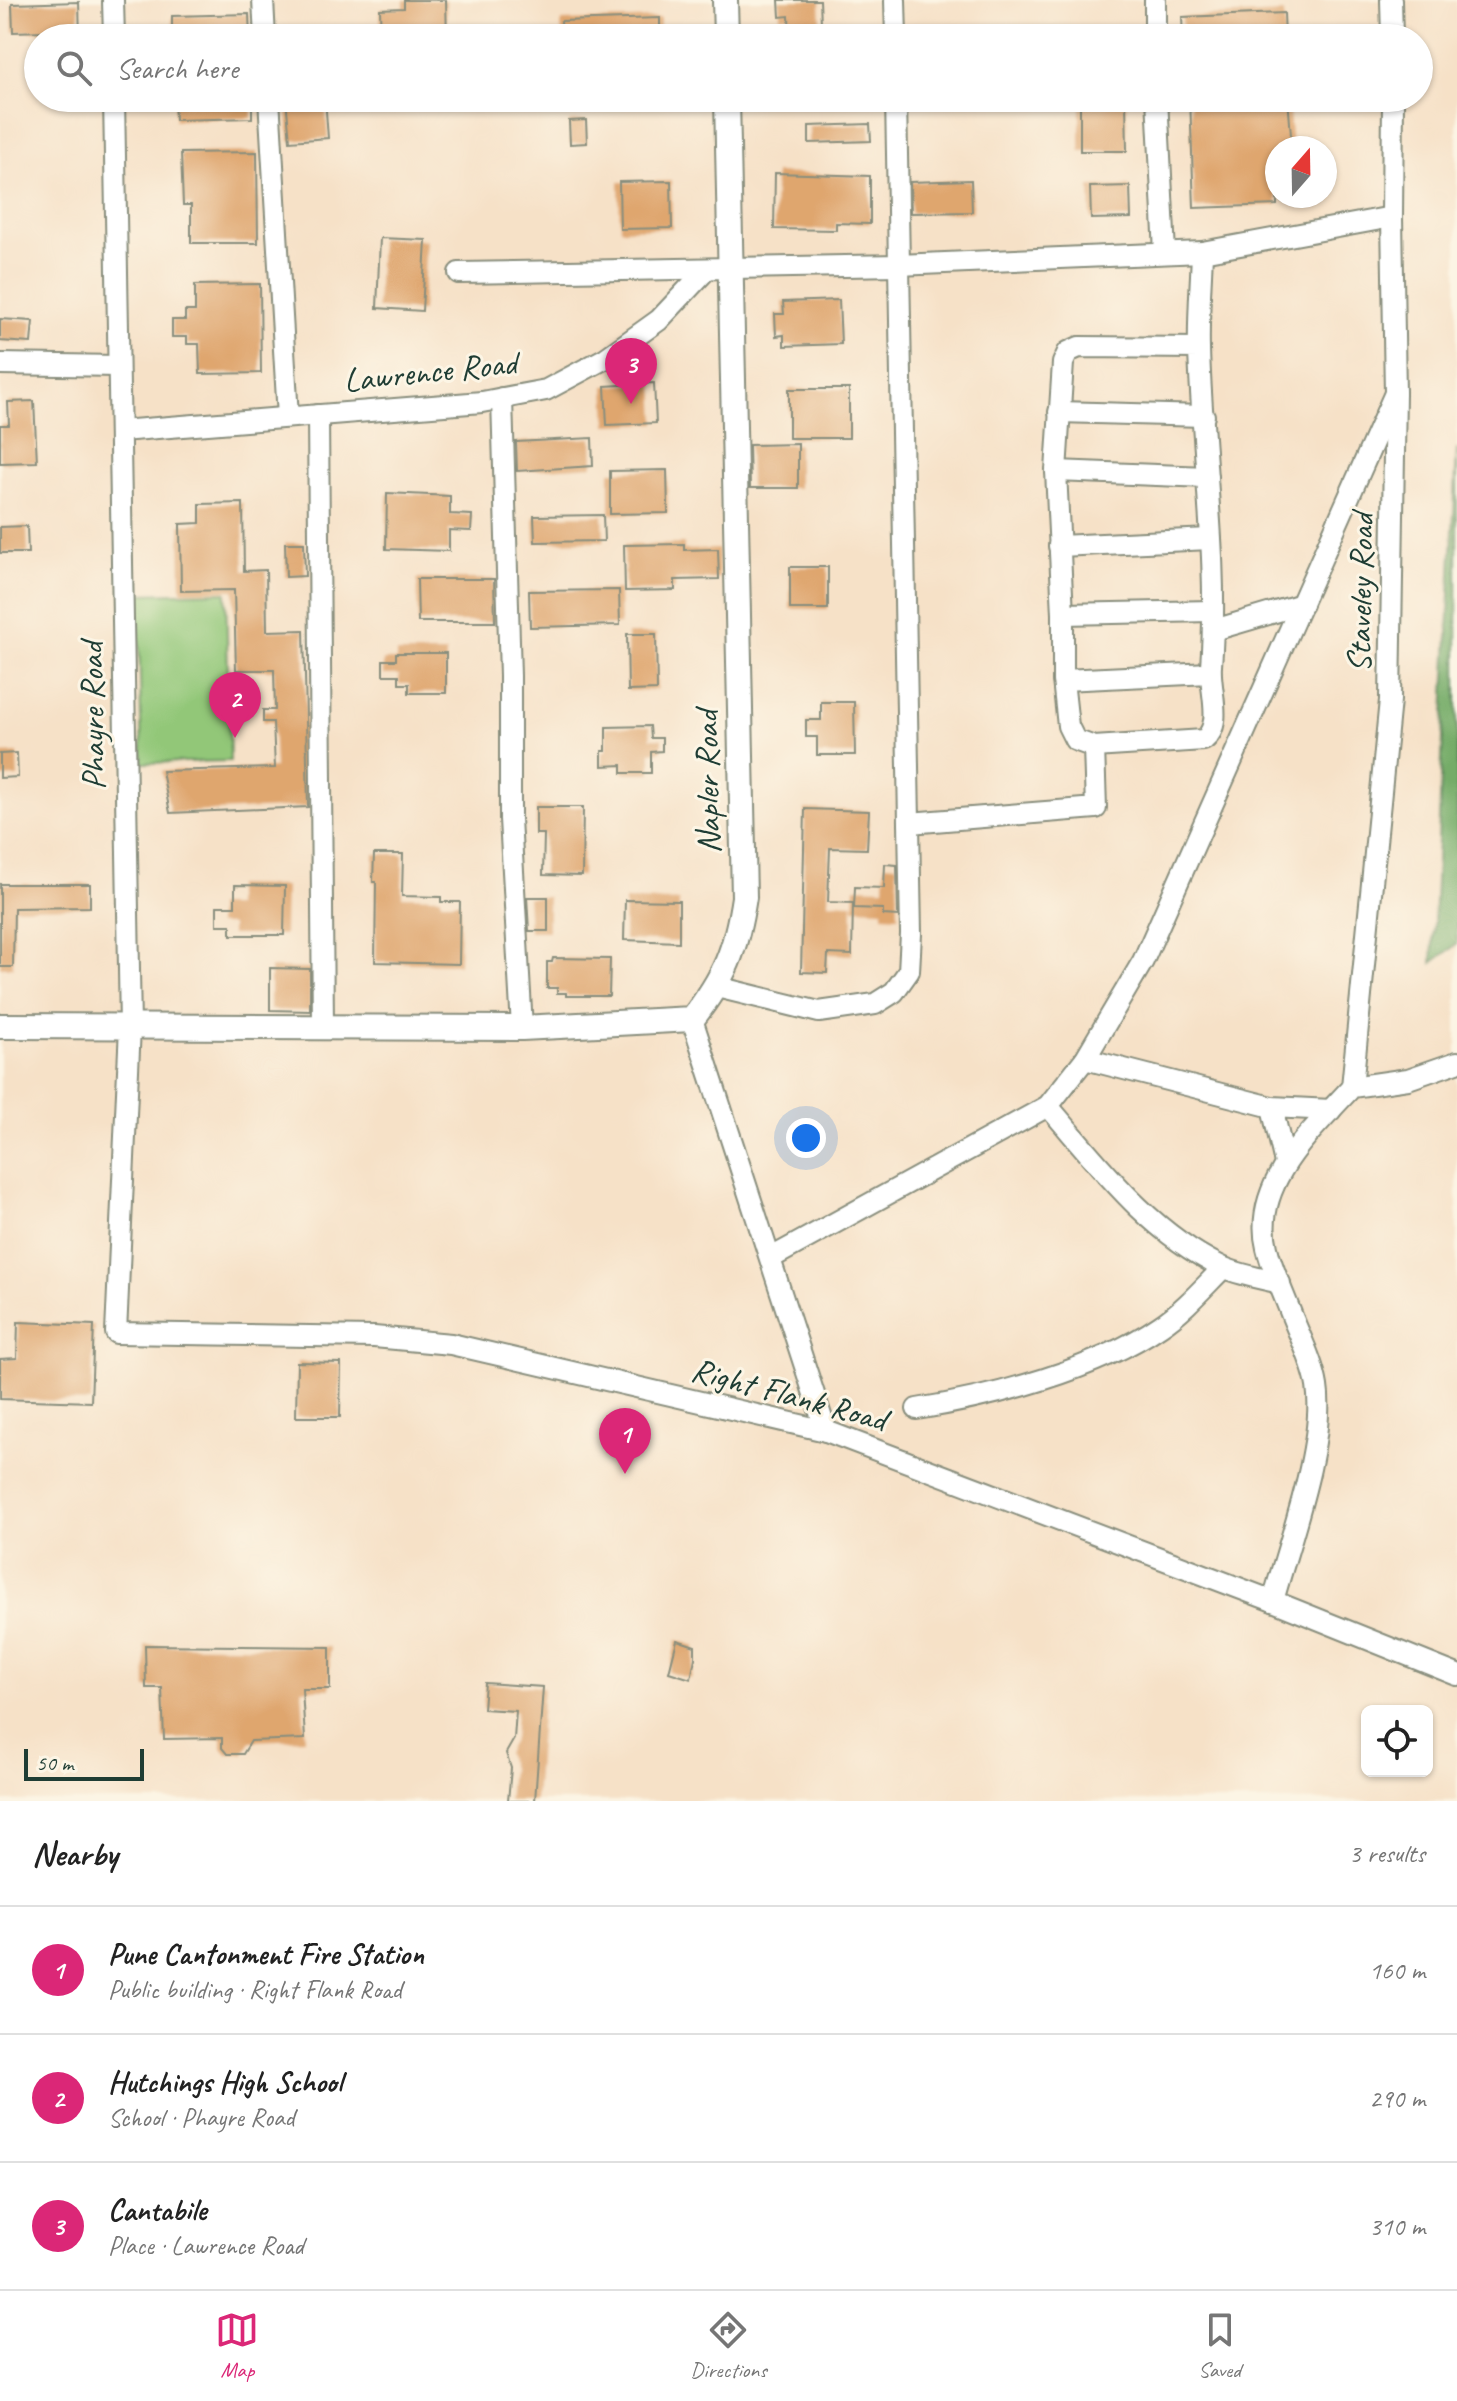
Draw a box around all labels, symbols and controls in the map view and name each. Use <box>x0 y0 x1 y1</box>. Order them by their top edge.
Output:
search box <box>24 24 1433 112</box>
icon: search <box>52 46 96 90</box>
text: Search here <box>116 49 238 87</box>
north arrow <box>1265 136 1337 208</box>
pin: 3 <box>605 338 657 404</box>
street label: Lawrence Road <box>342 340 524 401</box>
street label: Staveley Road <box>1337 507 1383 673</box>
street label: Phayre Road <box>69 637 115 790</box>
pin: 2 <box>209 672 261 738</box>
street label: Napler Road <box>684 705 730 854</box>
your location <box>786 1118 826 1158</box>
street label: Right Flank Road <box>687 1347 896 1442</box>
pin: 1 <box>599 1408 651 1474</box>
map controls <box>1361 1705 1433 1777</box>
button: locate <box>1361 1705 1433 1777</box>
scale bar <box>24 1745 144 1781</box>
text: 50 m <box>36 1749 73 1777</box>
text: Nearby <box>32 1832 118 1875</box>
text: 3 results <box>1349 1837 1425 1870</box>
text: Pune Cantonment Fire Station <box>108 1935 424 1973</box>
text: 1 <box>52 1954 64 1987</box>
text: 160 m <box>1369 1954 1425 1987</box>
text: Public building · Right Flank Road <box>108 1973 402 2006</box>
text: Hutchings High School <box>108 2063 342 2101</box>
text: 2 <box>52 2082 64 2115</box>
text: 290 m <box>1369 2082 1425 2115</box>
text: School · Phayre Road <box>108 2101 295 2134</box>
text: Cantabile <box>108 2191 206 2229</box>
text: 3 <box>52 2210 64 2243</box>
text: 310 m <box>1369 2210 1425 2243</box>
text: Place · Lawrence Road <box>108 2229 304 2262</box>
tab: Map <box>215 2308 259 2384</box>
tab: Directions <box>690 2308 767 2384</box>
tab: Saved <box>1198 2308 1242 2384</box>

